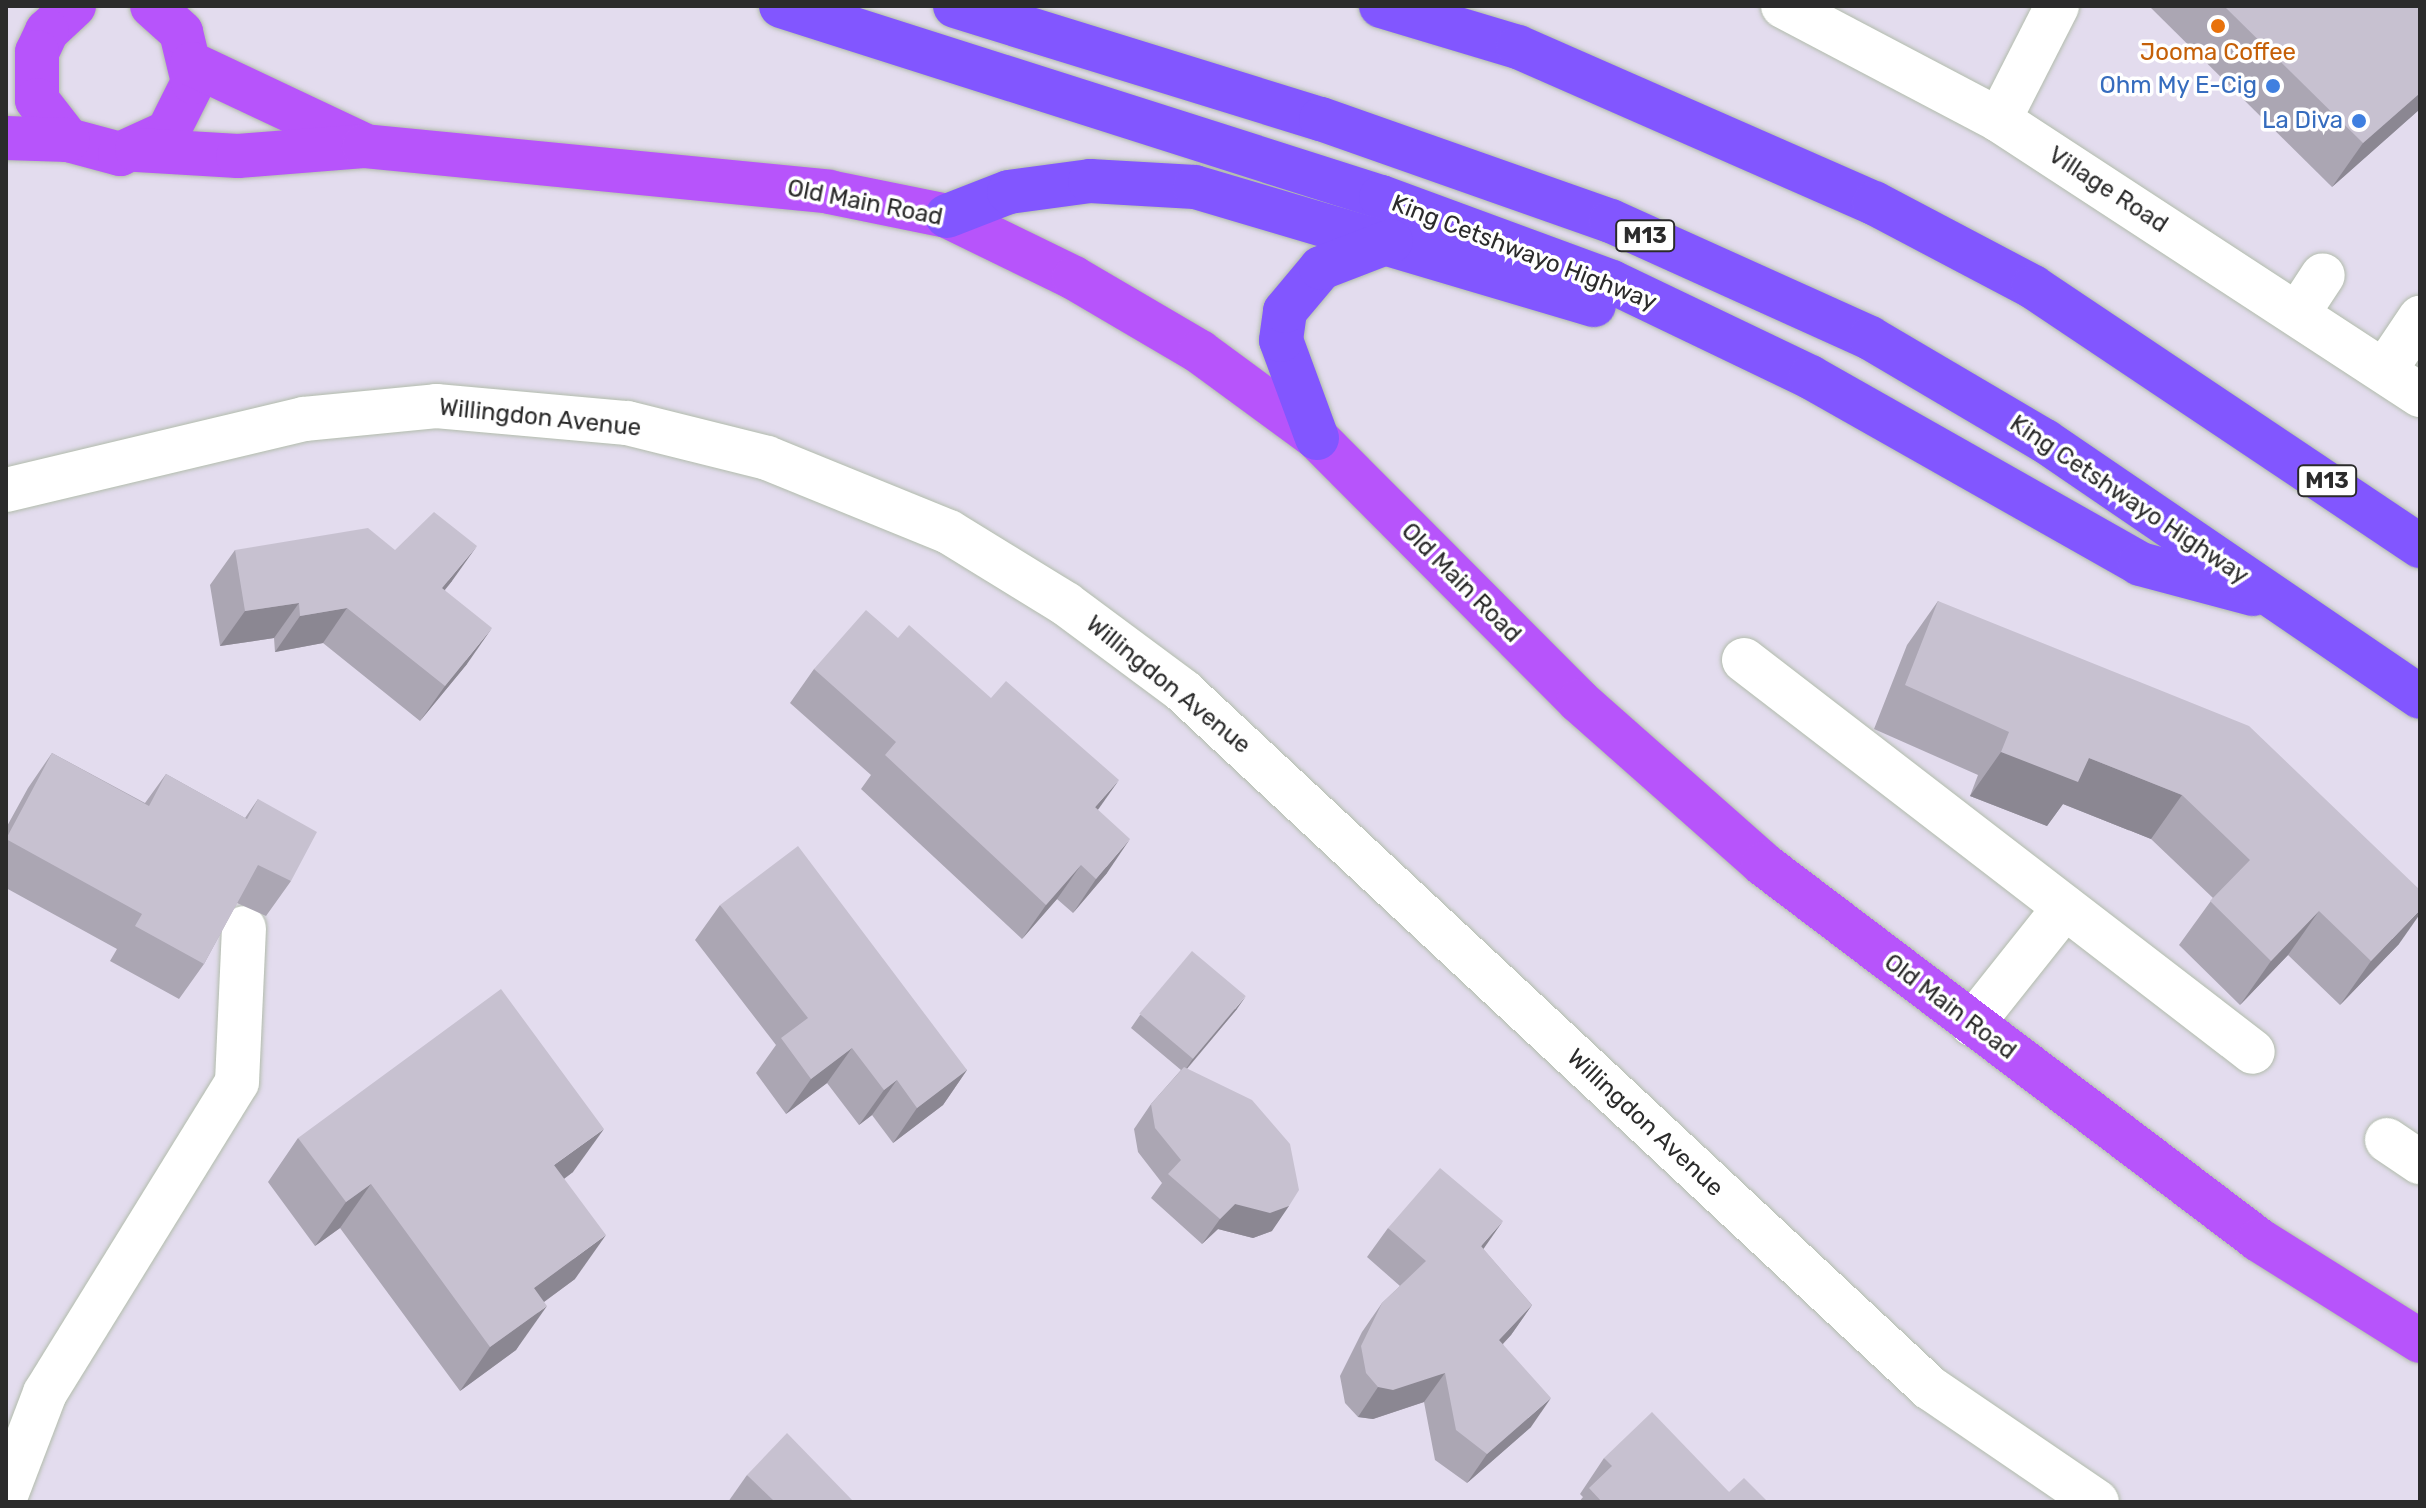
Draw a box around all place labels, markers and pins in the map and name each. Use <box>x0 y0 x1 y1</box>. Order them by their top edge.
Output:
marker: Jooma Coffee <box>2209 17 2227 35</box>
place label: Jooma Coffee <box>2140 39 2296 67</box>
place label: Ohm My E-Cig <box>2099 72 2257 100</box>
marker: Ohm My E-Cig <box>2264 77 2282 95</box>
place label: La Diva <box>2262 107 2343 135</box>
marker: La Diva <box>2350 112 2368 130</box>

